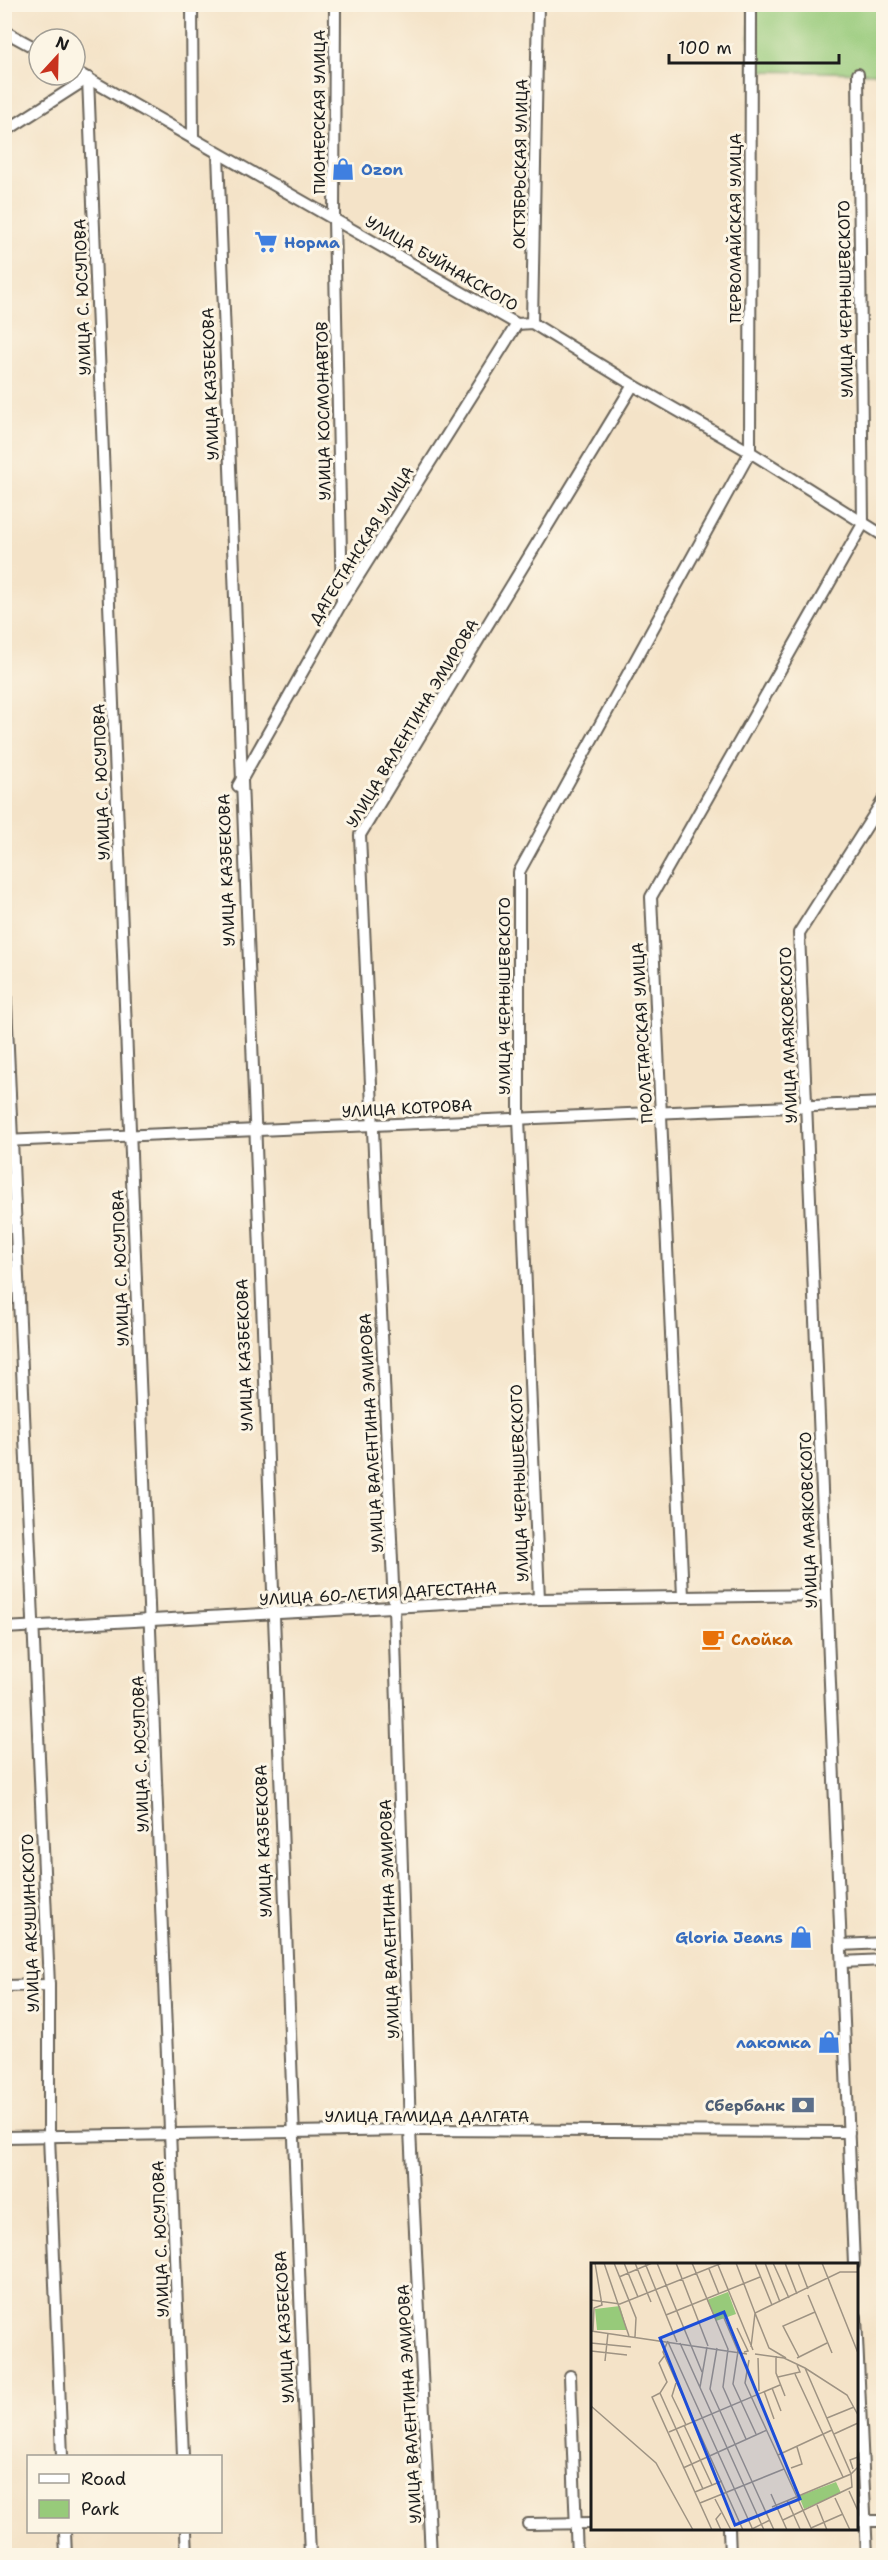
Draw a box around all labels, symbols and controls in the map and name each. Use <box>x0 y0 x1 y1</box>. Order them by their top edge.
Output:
north arrow <box>27 27 87 87</box>
scale bar <box>669 27 838 65</box>
street label: ПИОНЕРСКАЯ УЛИЦА <box>309 30 330 194</box>
text: N <box>53 31 72 56</box>
text: 100 m <box>678 36 732 60</box>
street label: ОКТЯБРЬСКАЯ УЛИЦА <box>509 79 532 249</box>
street label: ПЕРВОМАЙСКАЯ УЛИЦА <box>725 133 746 323</box>
shop icon: Ozon <box>330 156 356 182</box>
place label: Ozon <box>361 159 404 180</box>
street label: УЛИЦА ЧЕРНЫШЕВСКОГО <box>833 200 858 398</box>
street label: УЛИЦА БУЙНАКСКОГО <box>361 211 522 316</box>
street label: УЛИЦА С. ЮСУПОВА <box>69 218 96 376</box>
supermarket icon: Норма <box>253 229 279 255</box>
place label: Норма <box>284 232 340 253</box>
street label: УЛИЦА КАЗБЕКОВА <box>197 307 224 461</box>
street label: УЛИЦА КОСМОНАВТОВ <box>311 321 336 501</box>
street label: ДАГЕСТАНСКАЯ УЛИЦА <box>304 462 419 628</box>
street label: УЛИЦА ВАЛЕНТИНА ЭМИРОВА <box>342 615 483 832</box>
street label: УЛИЦА С. ЮСУПОВА <box>88 703 115 861</box>
street label: УЛИЦА КАЗБЕКОВА <box>213 793 240 947</box>
street label: УЛИЦА ЧЕРНЫШЕВСКОГО <box>494 897 515 1095</box>
street label: ПРОЛЕТАРСКАЯ УЛИЦА <box>627 942 658 1124</box>
street label: УЛИЦА МАЯКОВСКОГО <box>775 946 802 1124</box>
street label: УЛИЦА КОТРОВА <box>341 1095 473 1122</box>
street label: УЛИЦА С. ЮСУПОВА <box>107 1189 134 1347</box>
street label: УЛИЦА КАЗБЕКОВА <box>231 1278 258 1432</box>
street label: УЛИЦА ВАЛЕНТИНА ЭМИРОВА <box>355 1313 388 1553</box>
street label: УЛИЦА ЧЕРНЫШЕВСКОГО <box>506 1384 533 1582</box>
street label: УЛИЦА МАЯКОВСКОГО <box>795 1431 822 1609</box>
street label: УЛИЦА 60-ЛЕТИЯ ДАГЕСТАНА <box>259 1577 497 1610</box>
cafe icon: Слойка <box>700 1626 726 1652</box>
place label: Слойка <box>731 1629 793 1650</box>
street label: УЛИЦА С. ЮСУПОВА <box>127 1675 154 1833</box>
street label: УЛИЦА КАЗБЕКОВА <box>250 1764 277 1918</box>
street label: УЛИЦА ВАЛЕНТИНА ЭМИРОВА <box>375 1799 404 2039</box>
street label: УЛИЦА АКУШИНСКОГО <box>17 1833 44 2013</box>
shop icon: Gloria Jeans <box>788 1924 814 1950</box>
place label: Gloria Jeans <box>675 1927 783 1948</box>
shop icon: лакомка <box>816 2029 842 2055</box>
place label: лакомка <box>736 2032 811 2053</box>
bank icon: Сбербанк <box>790 2092 816 2118</box>
place label: Сбербанк <box>705 2095 785 2116</box>
street label: УЛИЦА ГАМИДА ДАЛГАТА <box>325 2106 529 2127</box>
street label: УЛИЦА С. ЮСУПОВА <box>147 2160 174 2318</box>
street label: УЛИЦА КАЗБЕКОВА <box>270 2250 299 2404</box>
inset map <box>591 2263 858 2530</box>
street label: УЛИЦА ВАЛЕНТИНА ЭМИРОВА <box>393 2284 426 2524</box>
legend <box>27 2455 222 2533</box>
text: Road <box>81 2467 126 2491</box>
text: Park <box>81 2497 120 2521</box>

